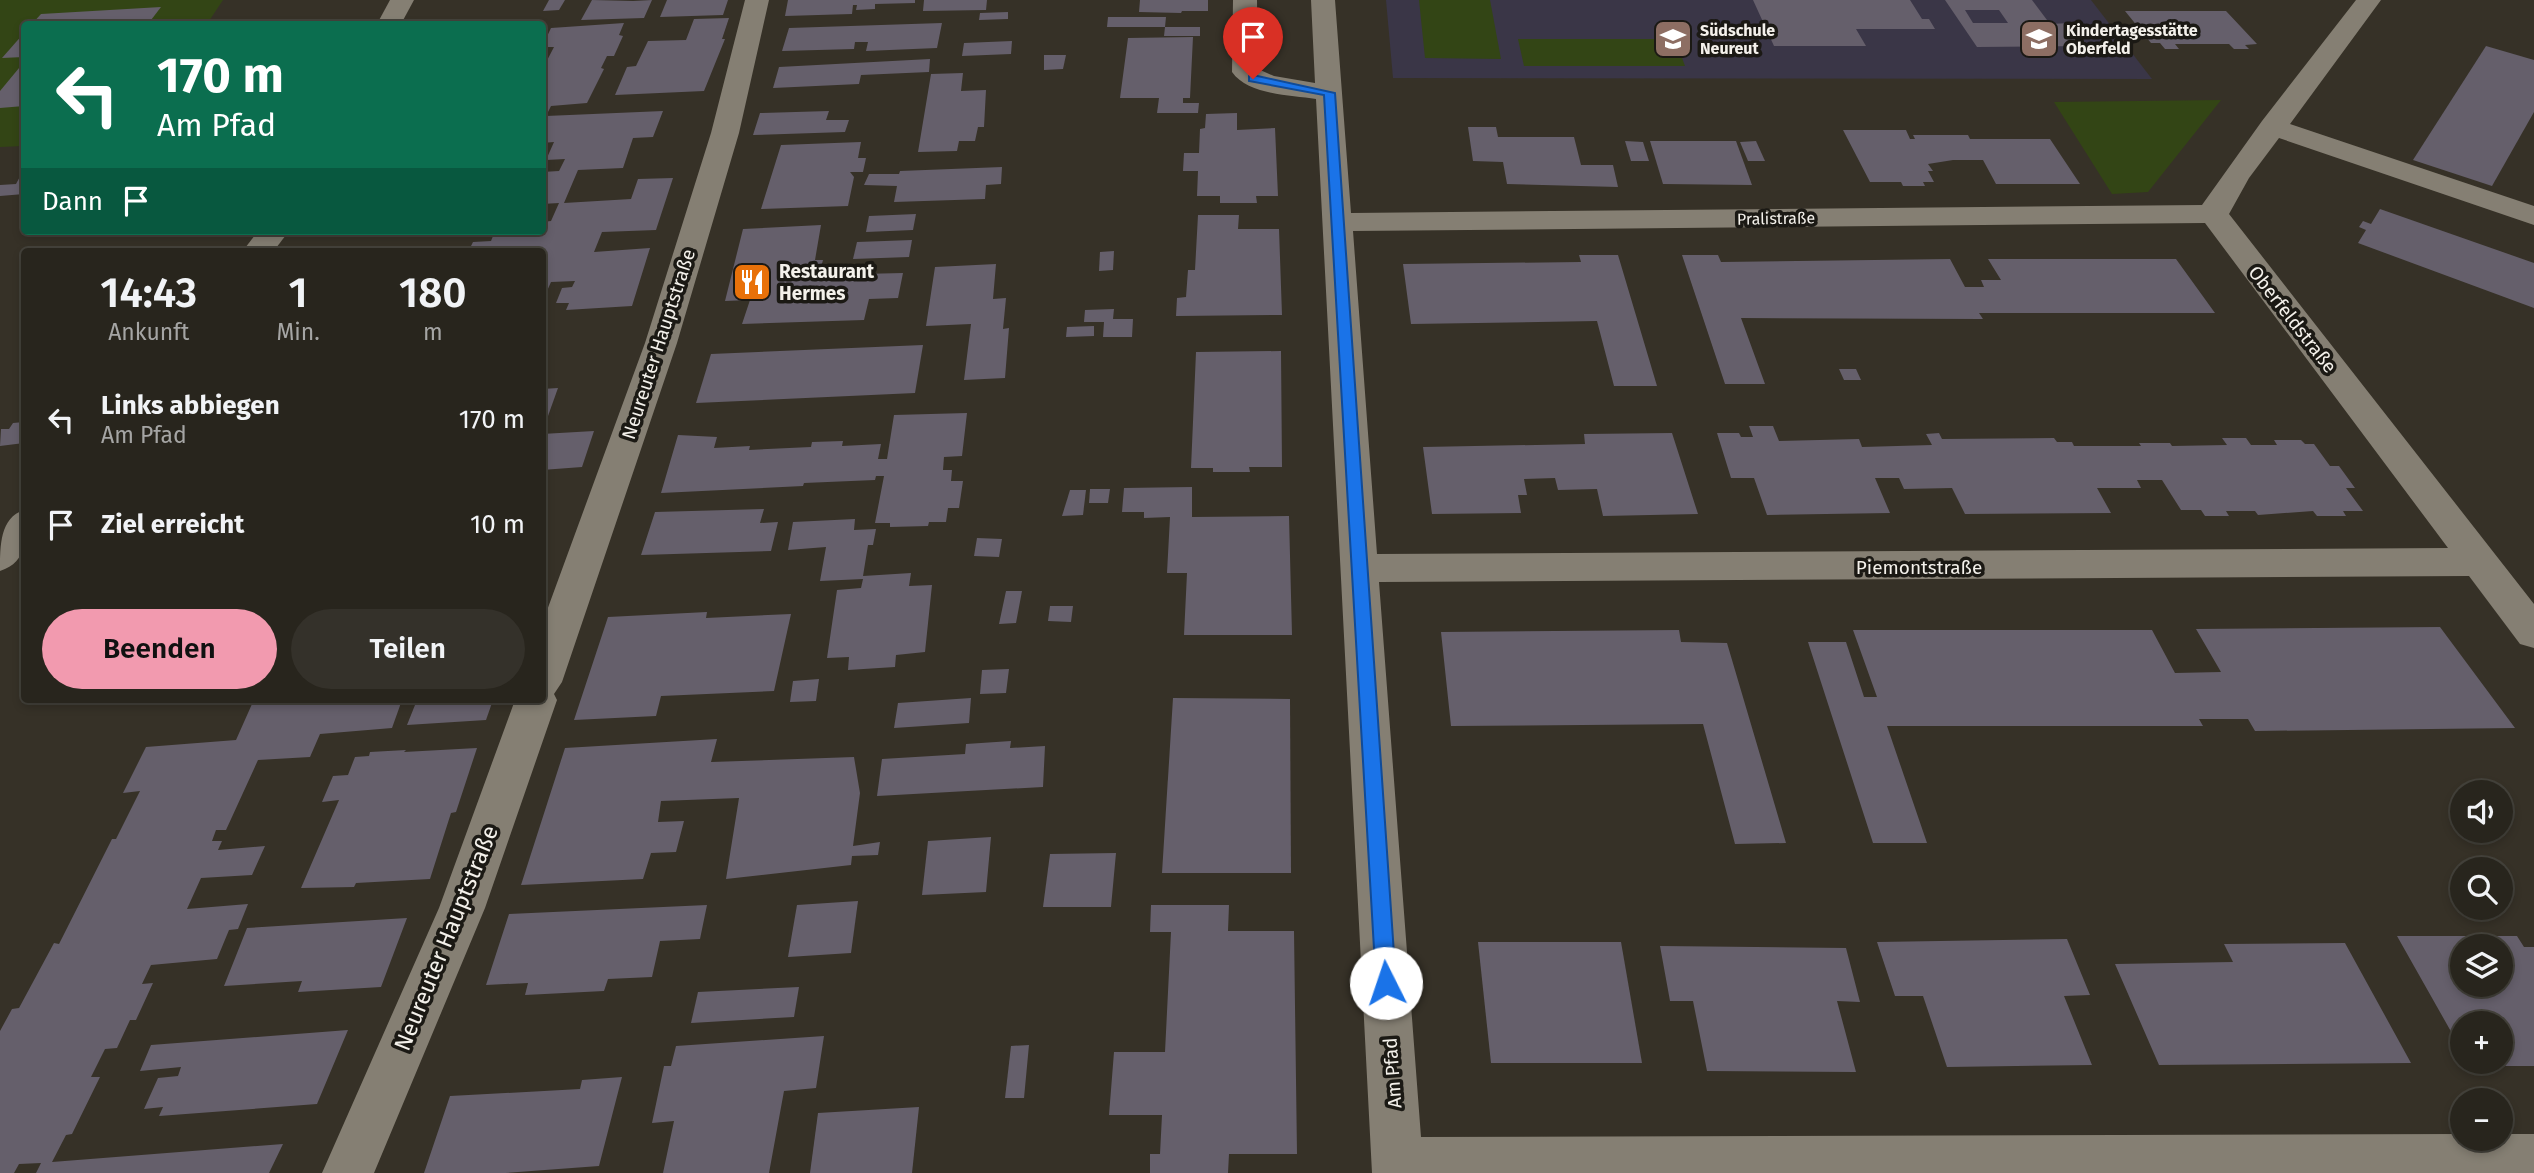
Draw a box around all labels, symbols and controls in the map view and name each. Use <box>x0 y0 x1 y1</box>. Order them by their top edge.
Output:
pin <box>1223 7 1283 79</box>
icon: arrive <box>1234 18 1272 56</box>
school or university icon: Südschule Neureut <box>1652 18 1694 60</box>
school or university icon: Kindertagesstätte Oberfeld <box>2018 18 2060 60</box>
place label: Südschule Neureut <box>1700 21 1775 58</box>
place label: Kindertagesstätte Oberfeld <box>2066 21 2198 58</box>
text: 170 m <box>157 46 284 105</box>
icon: left <box>42 49 133 140</box>
text: Am Pfad <box>157 106 276 144</box>
icon: arrive <box>117 182 155 220</box>
text: Dann <box>42 186 103 217</box>
street label: Pralistraße <box>1737 208 1815 229</box>
street label: Neureuter Hauptstraße <box>617 246 700 442</box>
place label: Restaurant Hermes <box>779 260 875 305</box>
restaurant icon: Restaurant Hermes <box>731 261 773 303</box>
street label: Oberfeldstraße <box>2244 261 2342 378</box>
text: 14:43 <box>100 268 197 318</box>
text: 1 <box>289 268 308 318</box>
text: 180 <box>399 268 467 318</box>
text: Ankunft <box>108 318 189 346</box>
text: Min. <box>276 318 320 346</box>
text: m <box>423 318 443 346</box>
text: Links abbiegen <box>101 390 280 421</box>
icon: left <box>42 401 80 439</box>
text: 170 m <box>459 404 525 435</box>
text: Am Pfad <box>101 421 187 449</box>
icon: arrive <box>42 506 80 544</box>
text: Ziel erreicht <box>101 509 244 540</box>
text: 10 m <box>470 509 525 540</box>
street label: Piemontstraße <box>1856 556 1982 579</box>
button: Beenden <box>42 609 277 689</box>
button: Teilen <box>291 609 525 689</box>
map controls <box>2450 780 2513 1151</box>
button: sound <box>2450 780 2513 843</box>
street label: Neureuter Hauptstraße <box>388 821 504 1055</box>
button: search <box>2450 857 2513 920</box>
button: layers <box>2450 934 2513 997</box>
position arrow <box>1349 946 1423 1020</box>
button: + <box>2450 1011 2513 1074</box>
street label: Am Pfad <box>1379 1037 1406 1109</box>
button: − <box>2450 1088 2513 1151</box>

